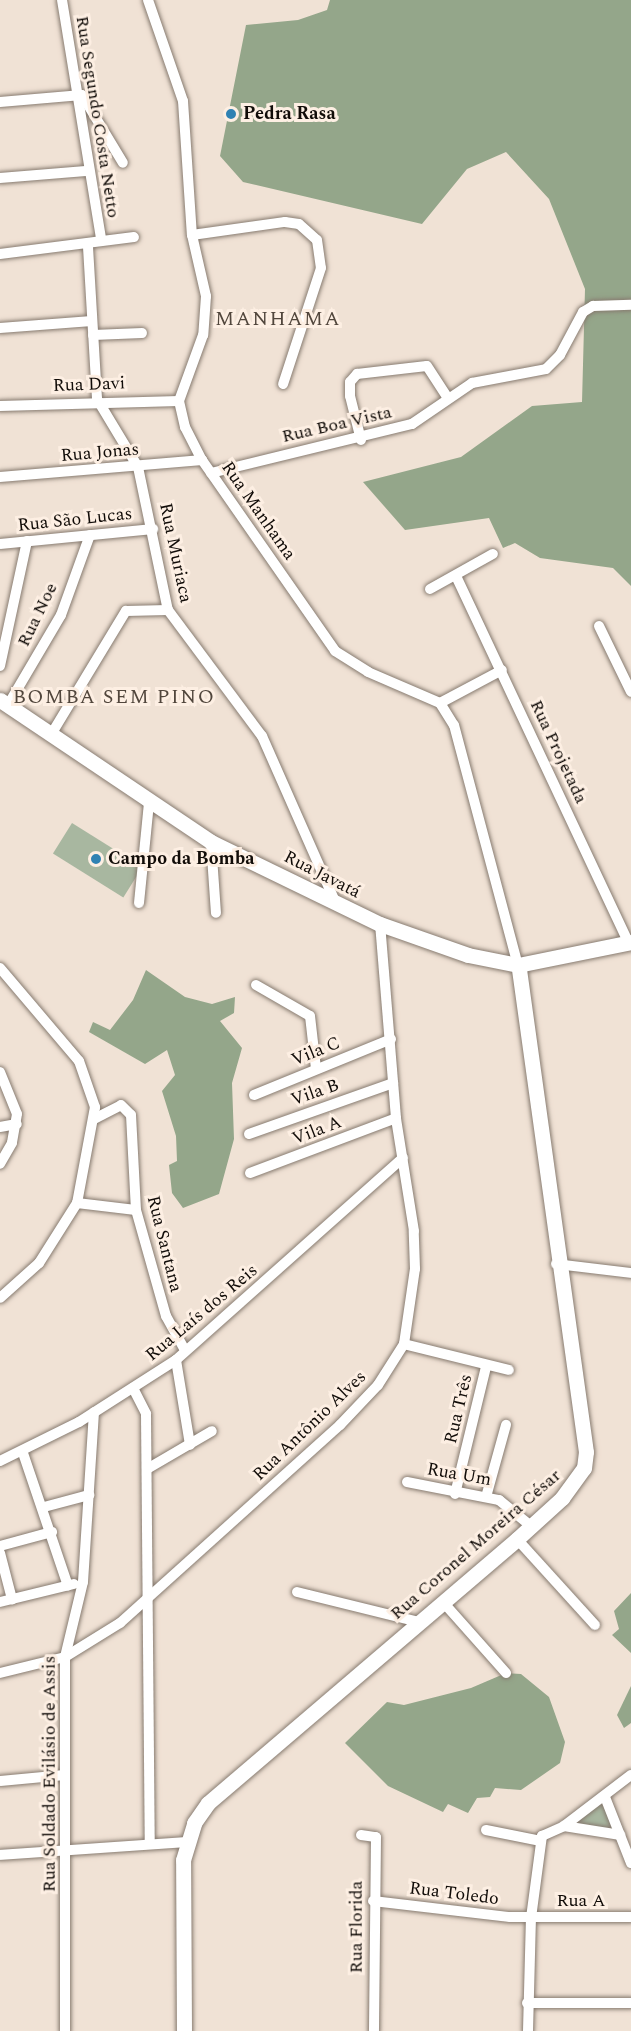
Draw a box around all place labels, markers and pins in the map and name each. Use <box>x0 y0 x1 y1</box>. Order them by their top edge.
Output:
place label: Pedra Rasa <box>243 103 336 125</box>
marker: Pedra Rasa <box>224 107 238 121</box>
place label: Campo da Bomba <box>108 848 254 870</box>
marker: Campo da Bomba <box>89 852 103 866</box>

